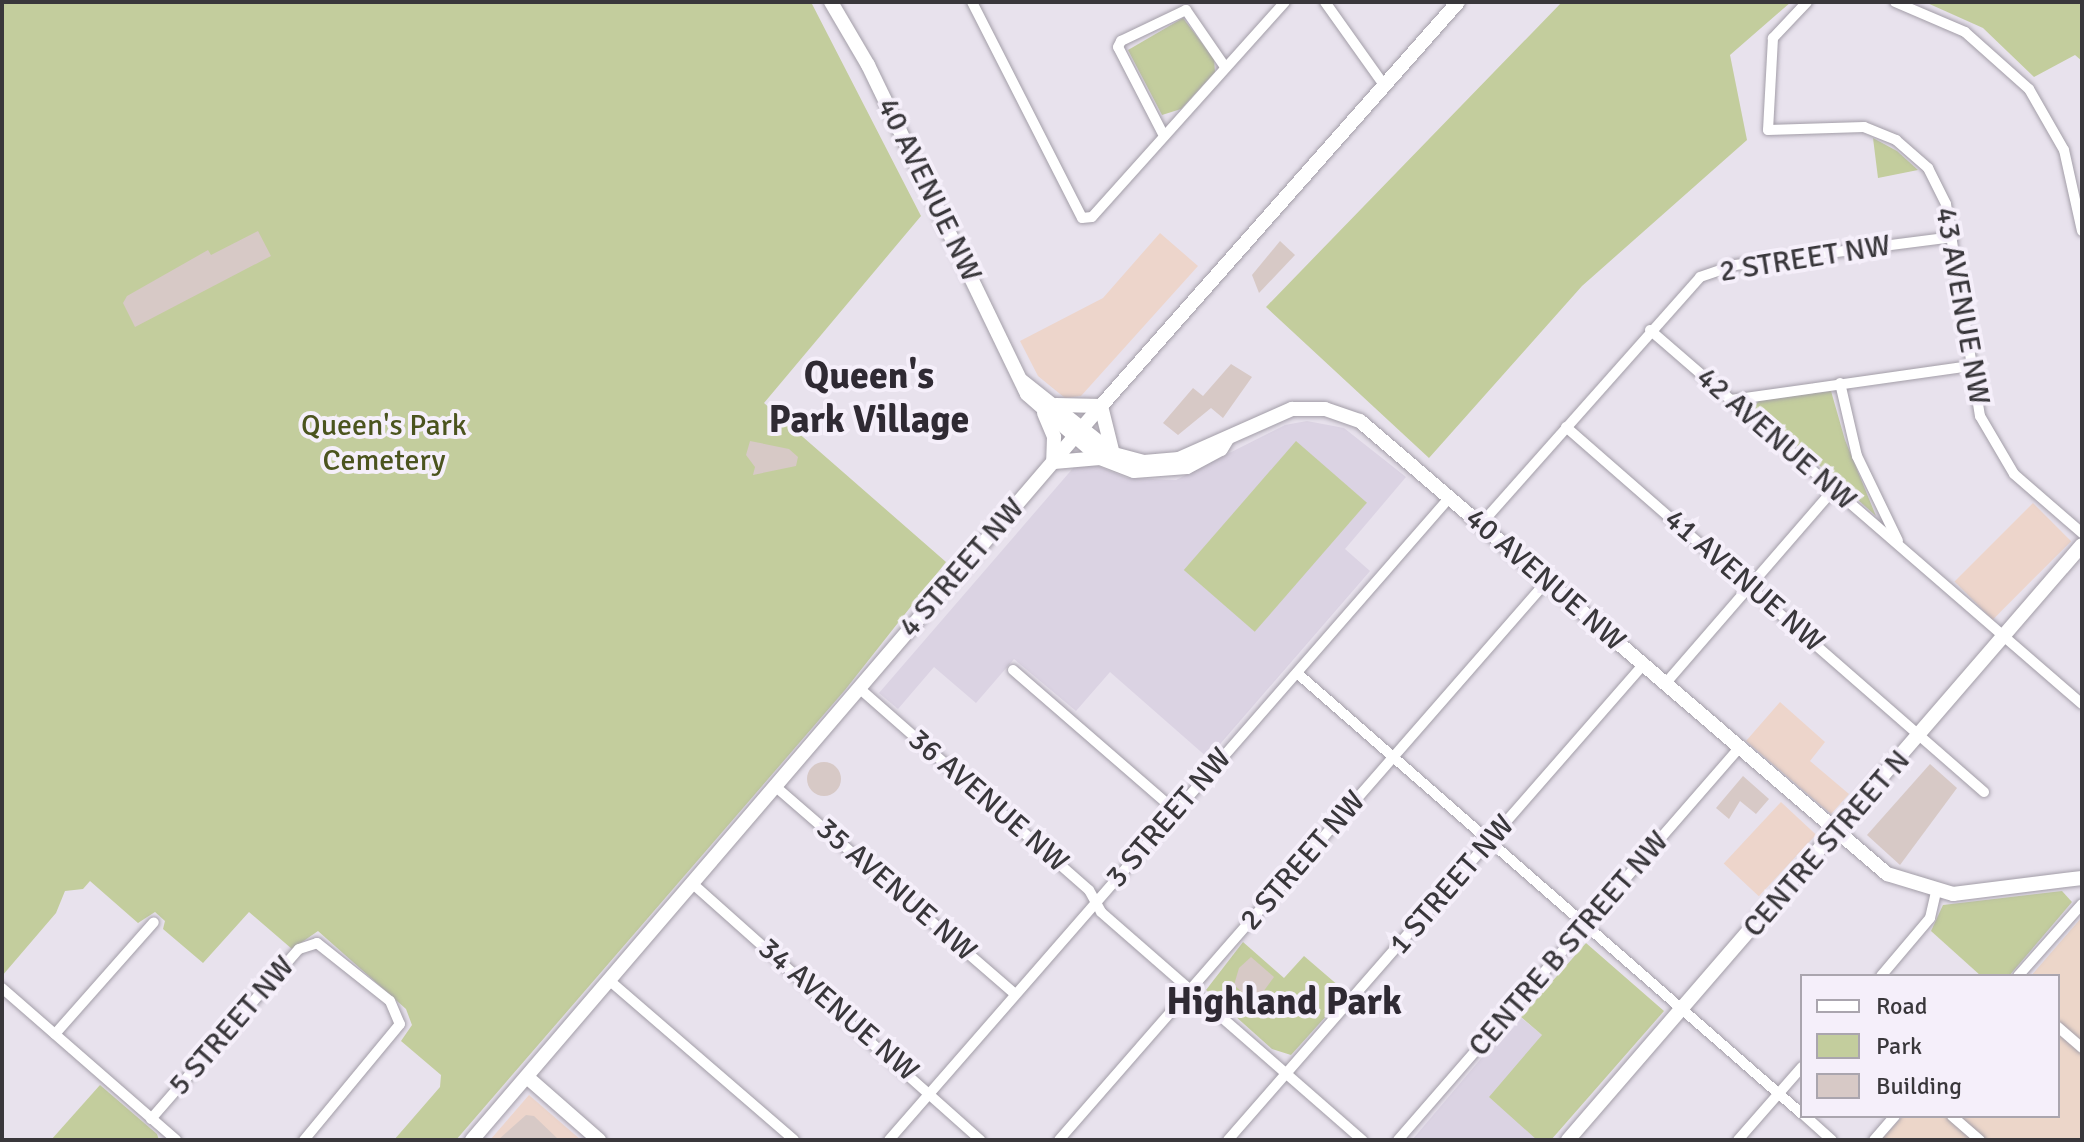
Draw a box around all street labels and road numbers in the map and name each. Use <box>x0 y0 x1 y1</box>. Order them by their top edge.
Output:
street label: 40 AVENUE NW <box>869 92 989 288</box>
street label: 43 AVENUE NW <box>1927 204 1997 408</box>
street label: 2 STREET NW <box>1717 228 1893 290</box>
street label: 42 AVENUE NW <box>1689 360 1863 518</box>
street label: 4 STREET NW <box>892 491 1032 645</box>
street label: 40 AVENUE NW <box>1458 501 1632 659</box>
street label: 41 AVENUE NW <box>1657 502 1831 660</box>
street label: 36 AVENUE NW <box>901 722 1075 880</box>
street label: 3 STREET NW <box>1099 741 1239 895</box>
street label: CENTRE STREET N <box>1736 743 1918 945</box>
street label: 2 STREET NW <box>1233 784 1373 938</box>
street label: 1 STREET NW <box>1382 808 1522 962</box>
street label: 35 AVENUE NW <box>809 811 983 969</box>
street label: CENTRE B STREET NW <box>1461 824 1677 1064</box>
street label: 34 AVENUE NW <box>751 931 925 1089</box>
street label: 5 STREET NW <box>162 949 302 1103</box>

